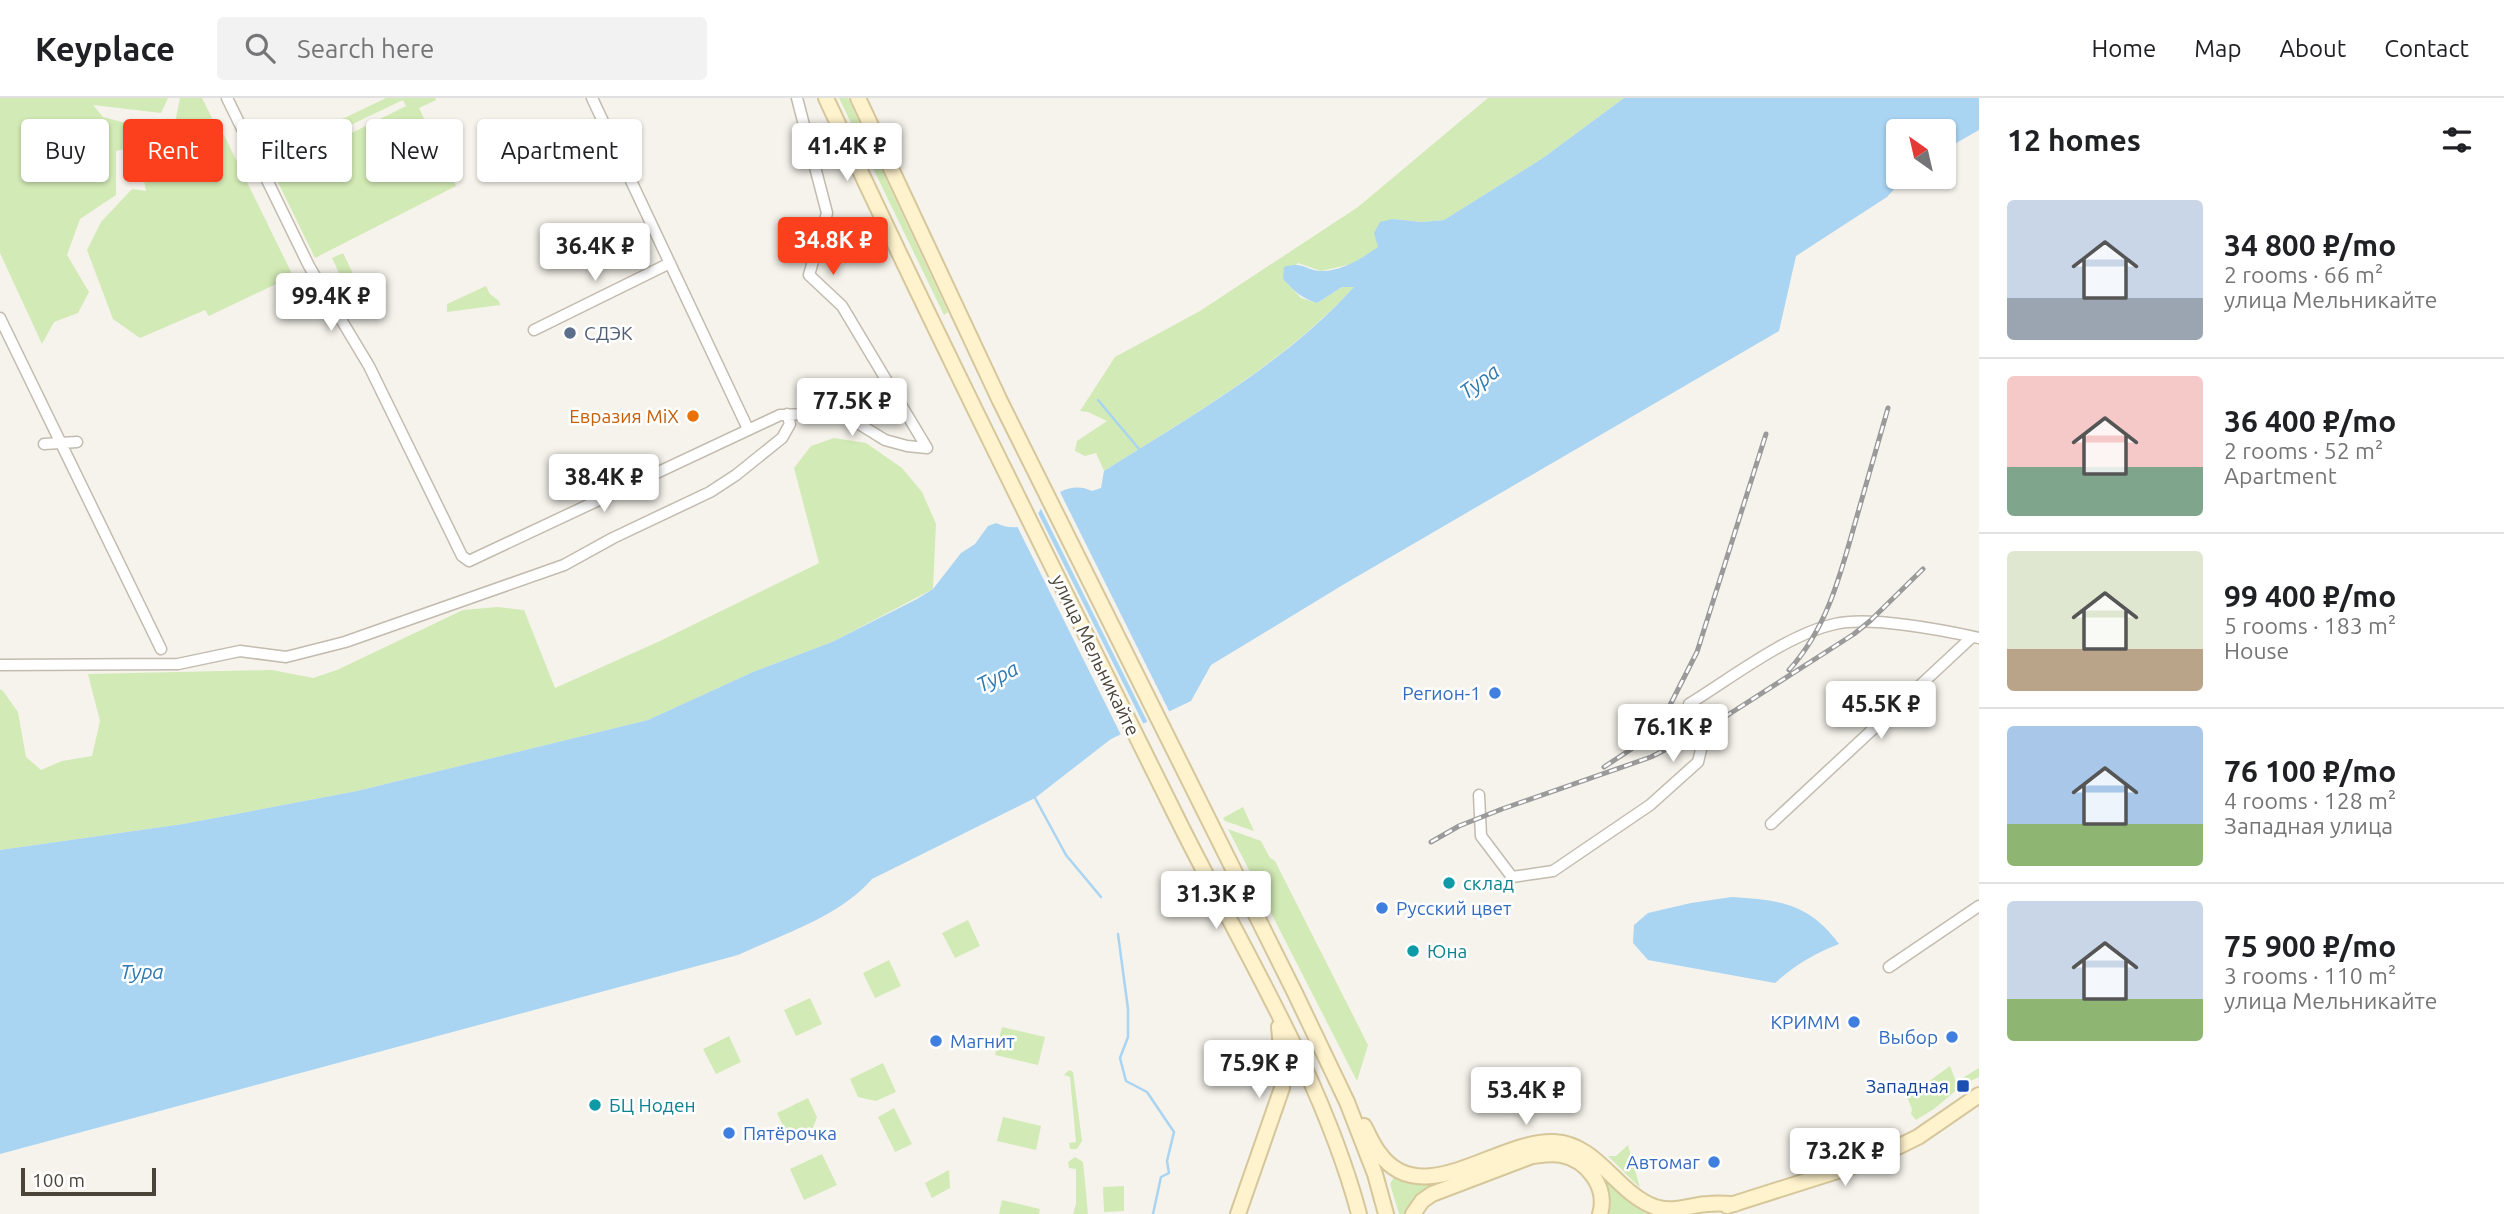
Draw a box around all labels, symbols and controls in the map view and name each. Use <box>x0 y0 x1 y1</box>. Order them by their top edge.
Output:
search box <box>217 17 707 80</box>
icon: search <box>241 29 279 67</box>
text: Keyplace <box>35 30 175 67</box>
text: Search here <box>297 34 434 63</box>
text: Home <box>2091 35 2156 62</box>
text: Map <box>2194 35 2241 62</box>
text: About <box>2279 35 2346 62</box>
text: Contact <box>2384 35 2469 62</box>
chip: Buy <box>21 119 109 182</box>
chip: Rent <box>123 119 223 182</box>
chip: Filters <box>237 119 352 182</box>
chip: New <box>366 119 463 182</box>
chip: Apartment <box>477 119 642 182</box>
north arrow <box>1886 119 1956 189</box>
map controls <box>1886 119 1956 189</box>
icon: filters <box>2438 121 2476 159</box>
pin: 41.4K ₽ <box>782 123 912 183</box>
text: 12 homes <box>2007 123 2141 157</box>
text: 41.4K ₽ <box>808 133 886 158</box>
pin: 34.8K ₽ <box>768 218 898 277</box>
pin: 36.4K ₽ <box>530 223 660 283</box>
text: 34.8K ₽ <box>794 227 872 252</box>
icon: home <box>2063 228 2147 312</box>
text: 34 800 ₽/mo <box>2224 228 2396 262</box>
text: 36.4K ₽ <box>556 233 634 258</box>
text: 2 rooms · 66 m² <box>2224 262 2383 287</box>
pin: 99.4K ₽ <box>266 274 396 333</box>
text: 99.4K ₽ <box>292 283 370 308</box>
text: улица Мельникайте <box>2224 287 2438 312</box>
place label: СДЭК <box>584 322 633 344</box>
marker: СДЭК <box>562 325 578 341</box>
water label: Тура <box>1454 359 1504 403</box>
pin: 77.5K ₽ <box>787 378 917 438</box>
text: 77.5K ₽ <box>813 388 891 413</box>
icon: home <box>2063 404 2147 488</box>
text: 36 400 ₽/mo <box>2224 404 2396 438</box>
place label: Евразия MiX <box>569 405 679 427</box>
marker: Евразия MiX <box>685 408 701 424</box>
text: 2 rooms · 52 m² <box>2224 438 2383 463</box>
pin: 38.4K ₽ <box>539 454 669 514</box>
text: Apartment <box>2224 463 2337 488</box>
text: 38.4K ₽ <box>565 464 643 489</box>
street label: улица Мельникайте <box>1047 571 1145 739</box>
icon: home <box>2063 579 2147 663</box>
text: 99 400 ₽/mo <box>2224 579 2396 613</box>
text: 5 rooms · 183 m² <box>2224 613 2396 638</box>
text: House <box>2224 638 2289 663</box>
water label: Тура <box>972 655 1022 697</box>
place label: Регион-1 <box>1402 682 1481 704</box>
pin: 45.5K ₽ <box>1816 682 1946 741</box>
marker: Регион-1 <box>1487 685 1503 701</box>
text: 45.5K ₽ <box>1842 691 1920 716</box>
pin: 76.1K ₽ <box>1608 704 1738 764</box>
text: 76.1K ₽ <box>1634 714 1712 739</box>
icon: home <box>2063 754 2147 838</box>
text: 76 100 ₽/mo <box>2224 754 2396 788</box>
text: 4 rooms · 128 m² <box>2224 788 2396 813</box>
text: Западная улица <box>2224 813 2393 838</box>
pin: 31.3K ₽ <box>1151 872 1281 931</box>
place label: склад <box>1463 872 1514 894</box>
marker: склад <box>1441 875 1457 891</box>
text: 31.3K ₽ <box>1177 881 1255 906</box>
place label: Русский цвет <box>1396 897 1512 919</box>
marker: Русский цвет <box>1374 900 1390 916</box>
icon: home <box>2063 929 2147 1013</box>
text: 75 900 ₽/mo <box>2224 929 2396 963</box>
place label: Юна <box>1427 940 1467 962</box>
marker: Юна <box>1405 943 1421 959</box>
water label: Тура <box>120 959 164 983</box>
text: 3 rooms · 110 m² <box>2224 963 2396 988</box>
text: улица Мельникайте <box>2224 988 2438 1013</box>
place label: КРИММ <box>1770 1011 1840 1033</box>
marker: КРИММ <box>1846 1014 1862 1030</box>
place label: Выбор <box>1878 1026 1938 1048</box>
marker: Выбор <box>1944 1029 1960 1045</box>
place label: Магнит <box>950 1030 1015 1052</box>
marker: Магнит <box>928 1033 944 1049</box>
pin: 75.9K ₽ <box>1194 1040 1324 1100</box>
text: 75.9K ₽ <box>1220 1050 1298 1075</box>
pin: 53.4K ₽ <box>1461 1068 1591 1127</box>
place label: Западная <box>1866 1075 1949 1097</box>
text: 53.4K ₽ <box>1487 1077 1565 1102</box>
marker: Западная <box>1955 1078 1971 1094</box>
place label: БЦ Ноден <box>609 1094 696 1116</box>
marker: БЦ Ноден <box>587 1097 603 1113</box>
place label: Пятёрочка <box>743 1122 837 1144</box>
marker: Пятёрочка <box>721 1125 737 1141</box>
pin: 73.2K ₽ <box>1780 1128 1910 1188</box>
text: 73.2K ₽ <box>1806 1138 1884 1163</box>
place label: Автомаг <box>1626 1151 1700 1173</box>
marker: Автомаг <box>1706 1154 1722 1170</box>
scale bar <box>21 1165 156 1197</box>
text: 100 m <box>32 1169 85 1191</box>

